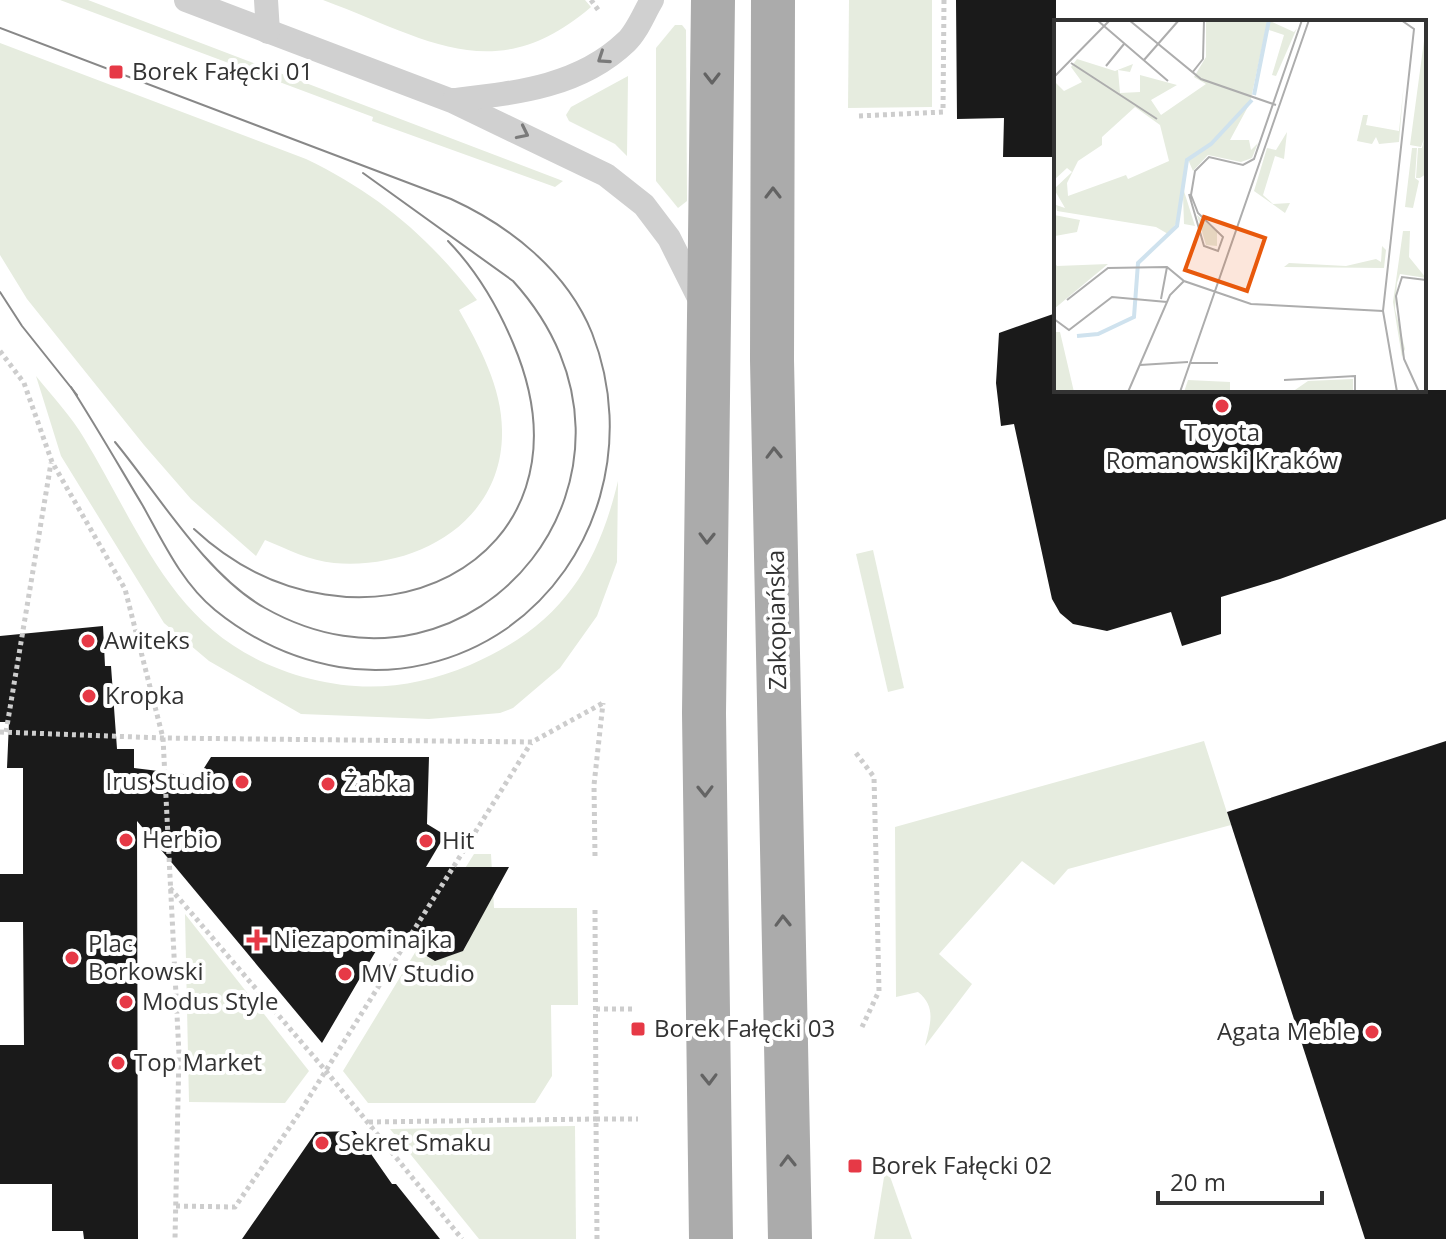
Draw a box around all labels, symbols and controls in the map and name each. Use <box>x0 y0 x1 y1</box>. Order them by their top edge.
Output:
inset map <box>1054 20 1426 392</box>
one-way arrow <box>597 48 611 63</box>
place label: Borek Fałęcki 01 <box>132 54 313 87</box>
marker: Borek Fałęcki 01 <box>107 63 125 81</box>
one-way arrow <box>703 72 721 85</box>
one-way arrow <box>515 123 529 139</box>
one-way arrow <box>764 186 782 199</box>
marker: Toyota Romanowski Kraków <box>1213 397 1231 415</box>
place label: Toyota Romanowski Kraków <box>1106 415 1339 476</box>
one-way arrow <box>765 446 783 459</box>
one-way arrow <box>698 532 715 545</box>
street label: Zakopiańska <box>758 550 793 690</box>
place label: Awiteks <box>104 623 190 656</box>
marker: Awiteks <box>79 632 97 650</box>
place label: Kropka <box>105 678 185 711</box>
marker: Kropka <box>80 687 98 705</box>
place label: Irus Studio <box>105 764 226 797</box>
place label: Żabka <box>344 766 412 799</box>
marker: Irus Studio <box>233 773 251 791</box>
marker: Żabka <box>319 775 337 793</box>
one-way arrow <box>696 785 714 798</box>
place label: Herbio <box>142 822 218 855</box>
place label: Hit <box>442 823 474 856</box>
marker: Herbio <box>117 831 135 849</box>
marker: Hit <box>417 832 435 850</box>
one-way arrow <box>774 914 792 927</box>
place label: Niezapominajka <box>273 922 453 955</box>
place label: Plac Borkowski <box>88 926 204 987</box>
marker: Niezapominajka <box>248 931 266 949</box>
marker: Plac Borkowski <box>63 949 81 967</box>
place label: MV Studio <box>361 956 475 989</box>
marker: MV Studio <box>336 965 354 983</box>
place label: Modus Style <box>142 984 278 1017</box>
marker: Modus Style <box>117 993 135 1011</box>
place label: Borek Fałęcki 03 <box>654 1011 835 1044</box>
place label: Agata Meble <box>1217 1014 1356 1047</box>
marker: Borek Fałęcki 03 <box>629 1020 647 1038</box>
marker: Agata Meble <box>1363 1023 1381 1041</box>
place label: Top Market <box>134 1045 262 1078</box>
marker: Top Market <box>109 1054 127 1072</box>
one-way arrow <box>700 1073 718 1086</box>
place label: Sekret Smaku <box>338 1125 491 1158</box>
marker: Sekret Smaku <box>313 1134 331 1152</box>
place label: Borek Fałęcki 02 <box>871 1148 1052 1181</box>
one-way arrow <box>780 1154 797 1167</box>
scale bar <box>1158 1155 1322 1205</box>
marker: Borek Fałęcki 02 <box>846 1157 864 1175</box>
text: 20 m <box>1170 1165 1226 1198</box>

